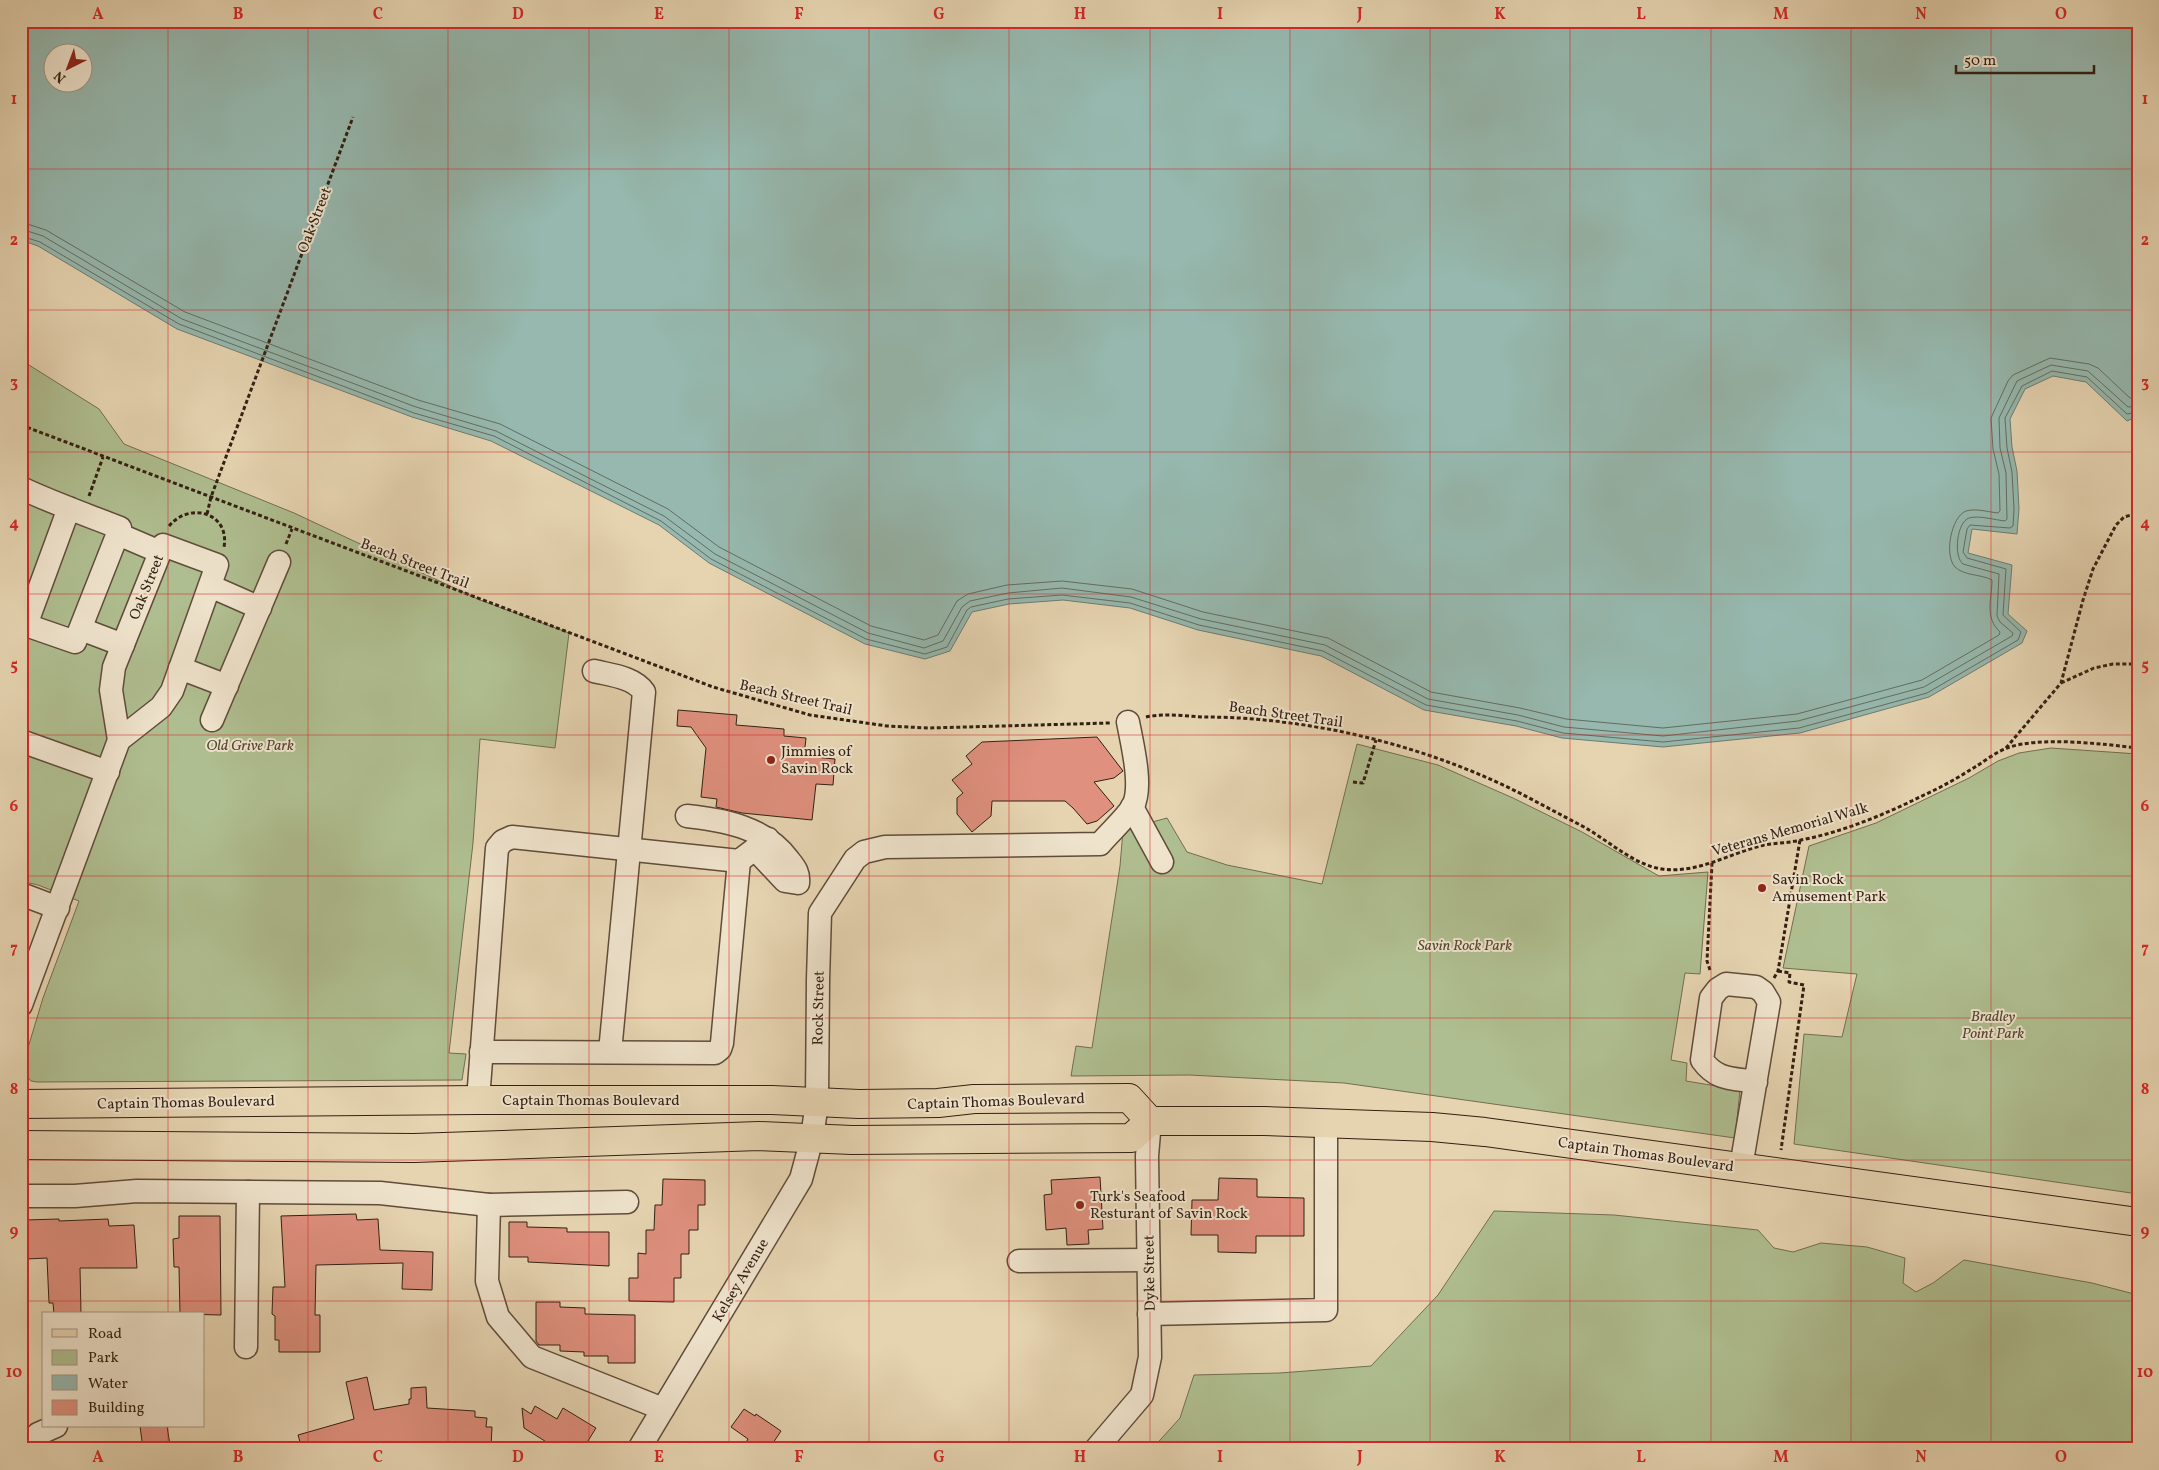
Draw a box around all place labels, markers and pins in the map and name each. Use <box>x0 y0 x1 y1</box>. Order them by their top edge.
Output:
place label: Jimmies of Savin Rock <box>781 742 853 780</box>
marker: Jimmies of Savin Rock <box>765 754 777 766</box>
place label: Savin Rock Amusement Park <box>1772 870 1886 908</box>
marker: Savin Rock Amusement Park <box>1756 882 1768 894</box>
place label: Turk's Seafood Resturant of Savin Rock <box>1090 1187 1248 1225</box>
marker: Turk's Seafood Resturant of Savin Rock <box>1074 1199 1086 1211</box>

